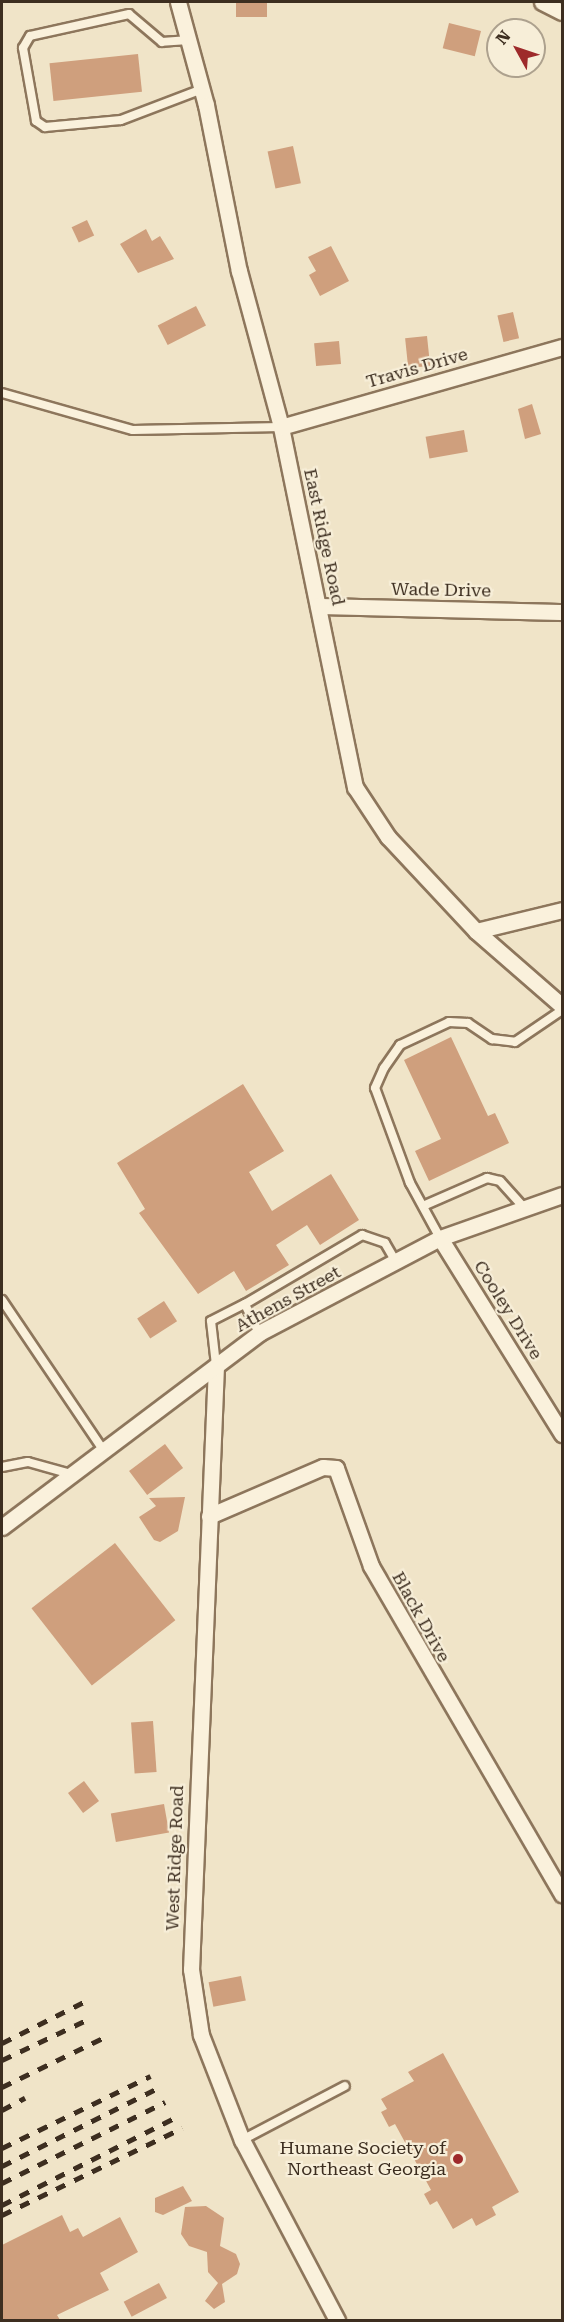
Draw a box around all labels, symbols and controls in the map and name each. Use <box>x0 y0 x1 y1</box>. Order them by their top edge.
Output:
north arrow <box>486 18 546 78</box>
text: N <box>492 27 515 48</box>
street label: Travis Drive <box>364 343 470 393</box>
street label: East Ridge Road <box>299 467 349 607</box>
street label: Wade Drive <box>391 578 491 602</box>
street label: Cooley Drive <box>469 1257 547 1363</box>
street label: Athens Street <box>232 1261 344 1337</box>
street label: Black Drive <box>387 1568 455 1666</box>
street label: West Ridge Road <box>162 1785 188 1931</box>
place label: Humane Society of Northeast Georgia <box>280 2138 446 2180</box>
marker: Humane Society of Northeast Georgia <box>451 2152 465 2166</box>

